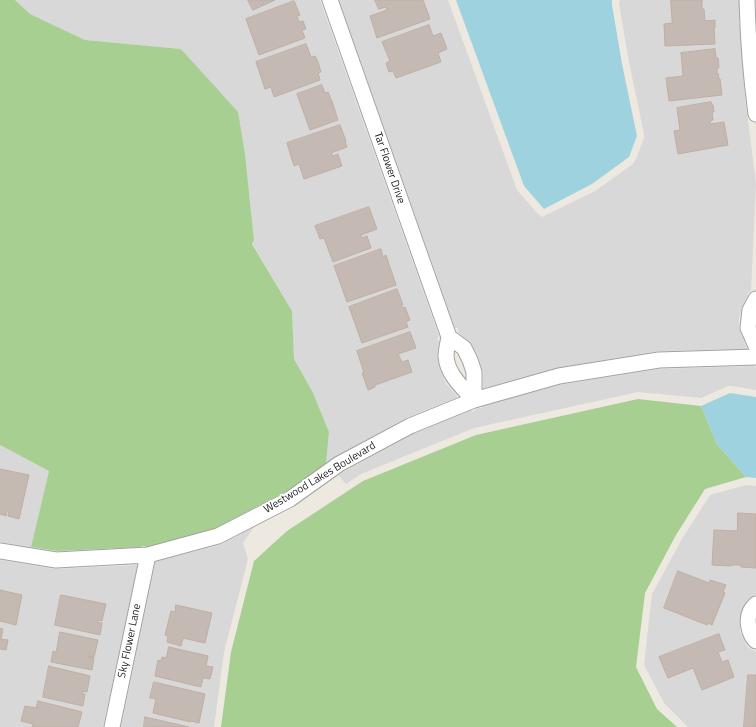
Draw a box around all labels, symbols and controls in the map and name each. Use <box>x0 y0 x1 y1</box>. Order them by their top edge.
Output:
street label: Tar Flower Drive <box>371 130 407 206</box>
street label: Westwood Lakes Boulevard <box>262 439 378 517</box>
street label: Sky Flower Lane <box>116 603 144 679</box>

